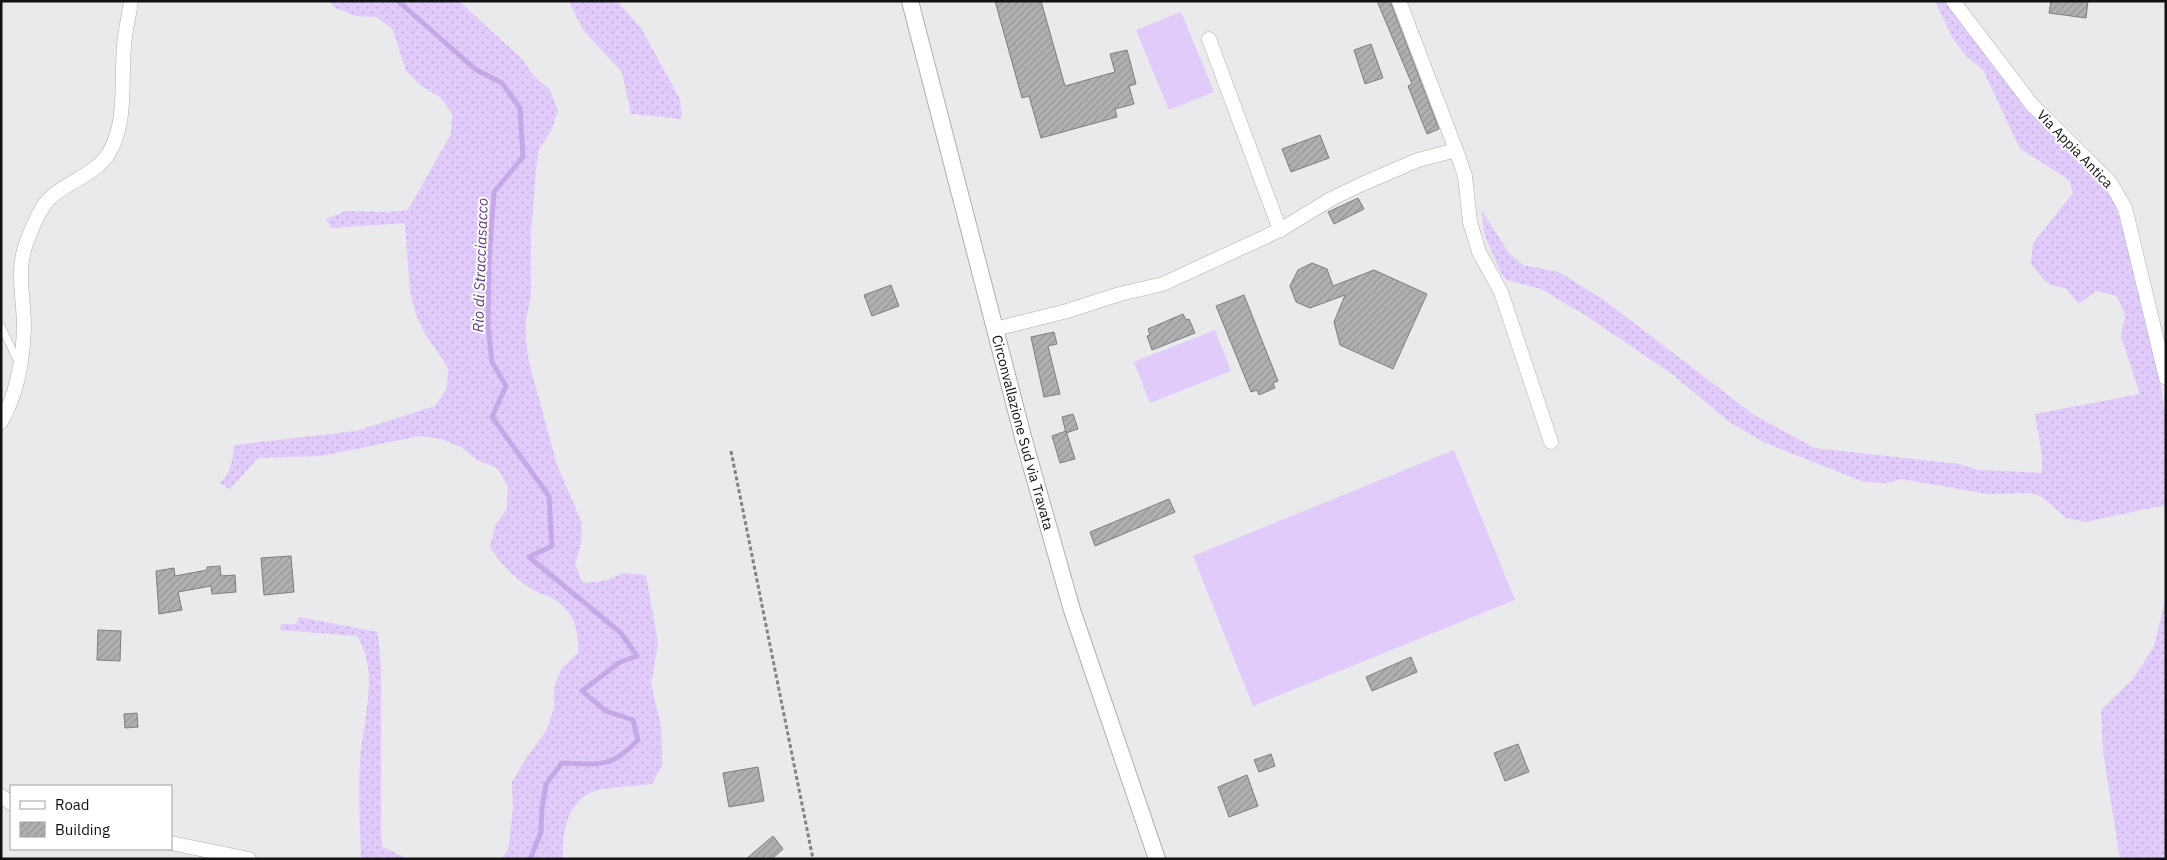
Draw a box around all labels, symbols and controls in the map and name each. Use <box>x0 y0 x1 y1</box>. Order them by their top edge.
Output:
street label: Via Appia Antica <box>2033 106 2117 192</box>
water label: Rio di Stracciasacco <box>468 197 492 333</box>
street label: Circonvallazione Sud via Travata <box>988 333 1058 533</box>
legend <box>10 785 172 850</box>
text: Road <box>55 795 90 814</box>
text: Building <box>55 820 110 839</box>

